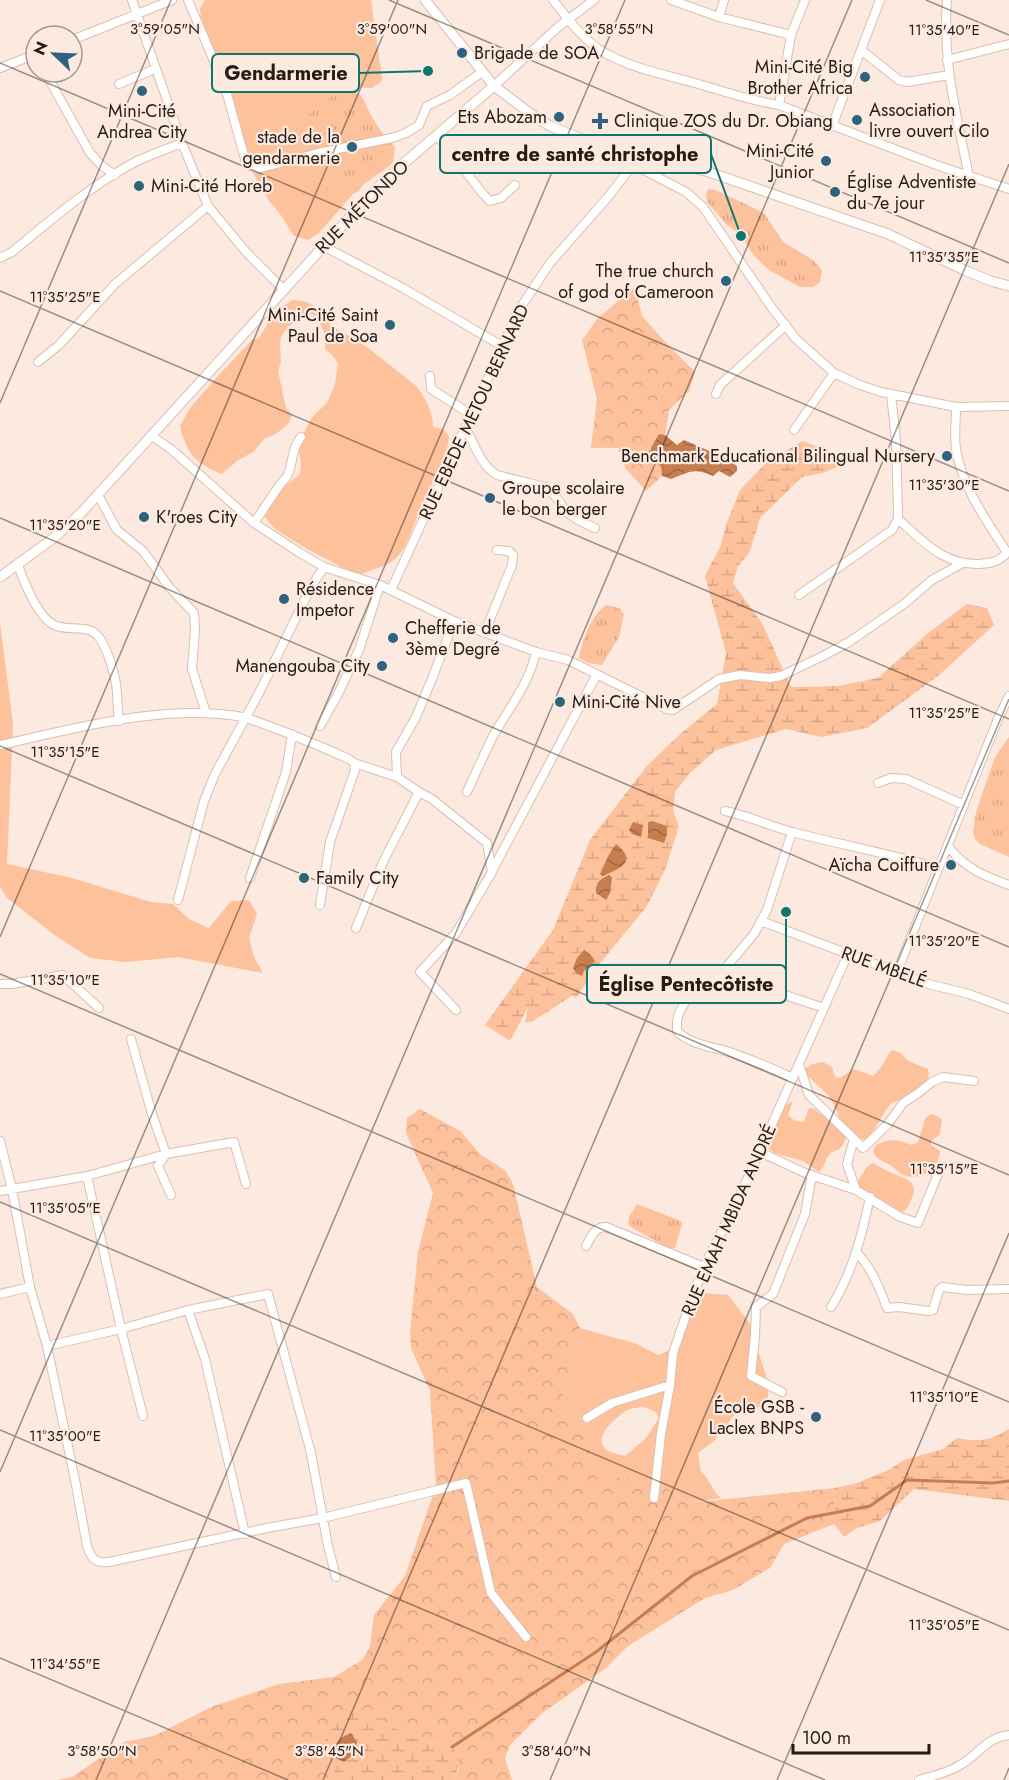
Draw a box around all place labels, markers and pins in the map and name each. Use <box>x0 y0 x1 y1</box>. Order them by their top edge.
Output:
place label: Brigade de SOA <box>474 40 599 66</box>
marker: Brigade de SOA <box>455 46 469 60</box>
callout: Gendarmerie <box>212 54 359 92</box>
place label: Mini-Cité Big Brother Africa <box>747 54 853 101</box>
marker: Mini-Cité Big Brother Africa <box>858 70 872 84</box>
marker: Mini-Cité Andrea City <box>135 84 149 98</box>
place label: Association livre ouvert Cilo <box>869 97 990 144</box>
place label: Mini-Cité Andrea City <box>97 98 187 145</box>
place label: Ets Abozam <box>457 104 547 130</box>
place label: Clinique ZOS du Dr. Obiang <box>614 108 833 134</box>
marker: Ets Abozam <box>552 110 566 124</box>
marker: Clinique ZOS du Dr. Obiang <box>591 112 609 130</box>
marker: Association livre ouvert Cilo <box>850 113 864 127</box>
place label: stade de la gendarmerie <box>242 124 340 171</box>
callout: centre de santé christophe <box>440 135 711 173</box>
place label: Mini-Cité Junior <box>746 138 815 185</box>
marker: stade de la gendarmerie <box>345 140 359 154</box>
marker: Mini-Cité Junior <box>819 154 833 168</box>
place label: Église Adventiste du 7e jour <box>847 169 976 216</box>
place label: Mini-Cité Horeb <box>151 173 272 199</box>
marker: Mini-Cité Horeb <box>132 179 146 193</box>
marker: Église Adventiste du 7e jour <box>828 185 842 199</box>
place label: The true church of god of Cameroon <box>558 258 714 305</box>
marker: The true church of god of Cameroon <box>719 274 733 288</box>
place label: Mini-Cité Saint Paul de Soa <box>268 302 379 349</box>
marker: Mini-Cité Saint Paul de Soa <box>383 318 397 332</box>
place label: Benchmark Educational Bilingual Nursery <box>621 443 935 469</box>
marker: Benchmark Educational Bilingual Nursery <box>940 449 954 463</box>
place label: Groupe scolaire le bon berger <box>502 475 624 522</box>
marker: Groupe scolaire le bon berger <box>483 491 497 505</box>
place label: K'roes City <box>156 504 237 530</box>
marker: K'roes City <box>137 510 151 524</box>
place label: Résidence Impetor <box>296 576 374 623</box>
marker: Résidence Impetor <box>277 592 291 606</box>
place label: Chefferie de 3ème Degré <box>405 615 501 662</box>
marker: Chefferie de 3ème Degré <box>386 631 400 645</box>
place label: Manengouba City <box>235 653 370 679</box>
marker: Manengouba City <box>375 659 389 673</box>
place label: Mini-Cité Nive <box>572 689 681 715</box>
marker: Mini-Cité Nive <box>553 695 567 709</box>
place label: Aïcha Coiffure <box>829 852 939 878</box>
marker: Aïcha Coiffure <box>944 858 958 872</box>
place label: Family City <box>316 865 399 891</box>
marker: Family City <box>297 871 311 885</box>
callout: Église Pentecôtiste <box>587 965 786 1003</box>
place label: École GSB - Laclex BNPS <box>709 1394 804 1441</box>
marker: École GSB - Laclex BNPS <box>809 1410 823 1424</box>

